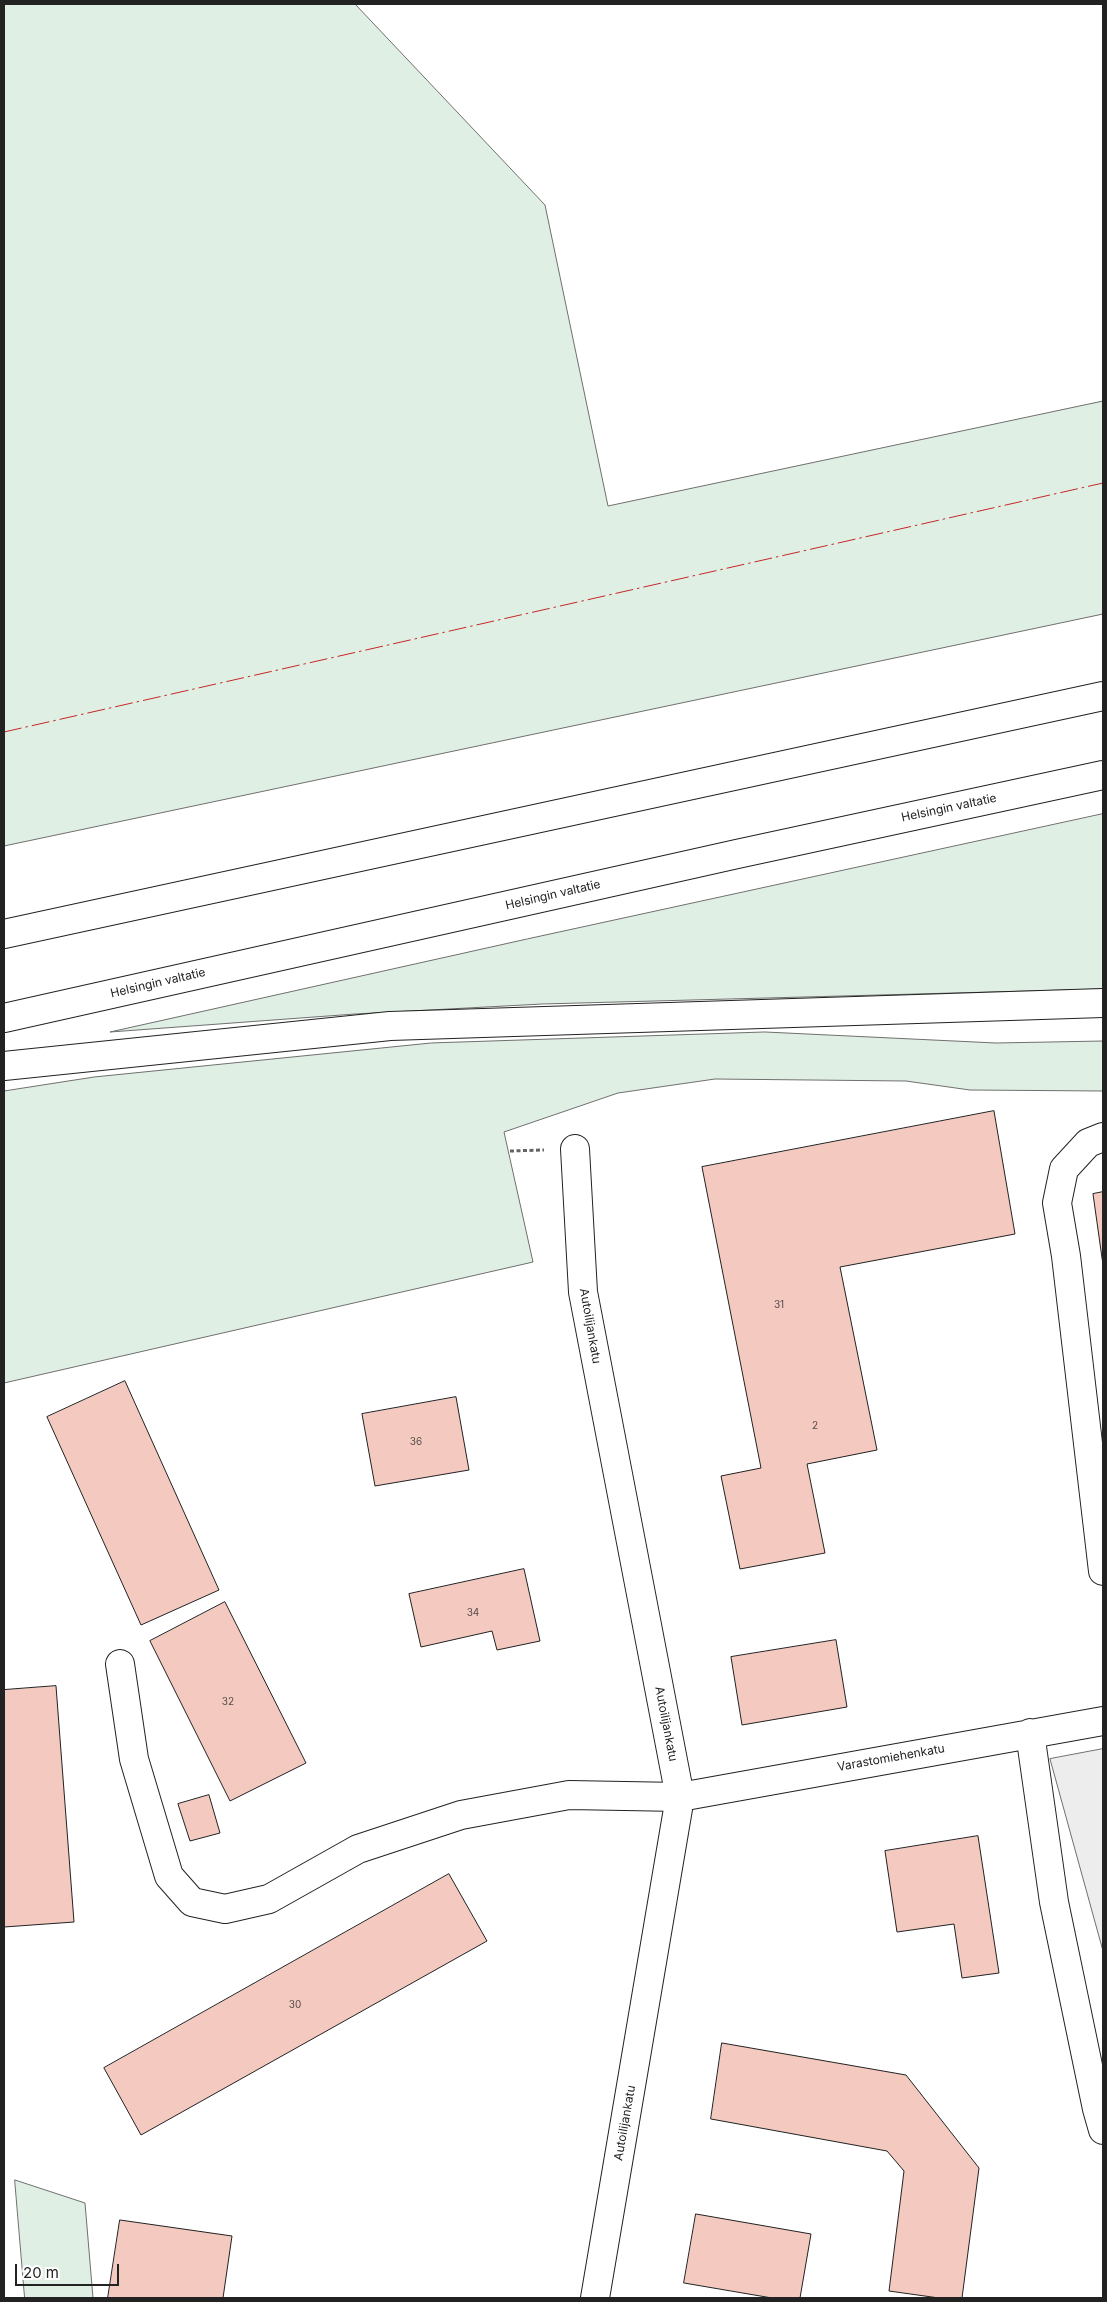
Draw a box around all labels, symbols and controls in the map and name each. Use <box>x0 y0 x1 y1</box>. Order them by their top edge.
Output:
street label: Helsingin valtatie <box>900 791 998 825</box>
street label: Helsingin valtatie <box>504 877 602 913</box>
street label: Helsingin valtatie <box>109 965 207 1001</box>
street label: Autoilijankatu <box>576 1287 604 1365</box>
house number: 31 <box>774 1299 784 1311</box>
house number: 2 <box>812 1420 818 1432</box>
house number: 36 <box>410 1436 422 1448</box>
house number: 34 <box>467 1607 479 1619</box>
street label: Autoilijankatu <box>652 1685 680 1763</box>
house number: 32 <box>222 1696 234 1708</box>
street label: Varastomiehenkatu <box>836 1741 946 1775</box>
house number: 30 <box>289 1999 301 2011</box>
street label: Autoilijankatu <box>611 2084 639 2162</box>
scale bar <box>18 2254 121 2286</box>
text: 20 m <box>23 2263 59 2282</box>

